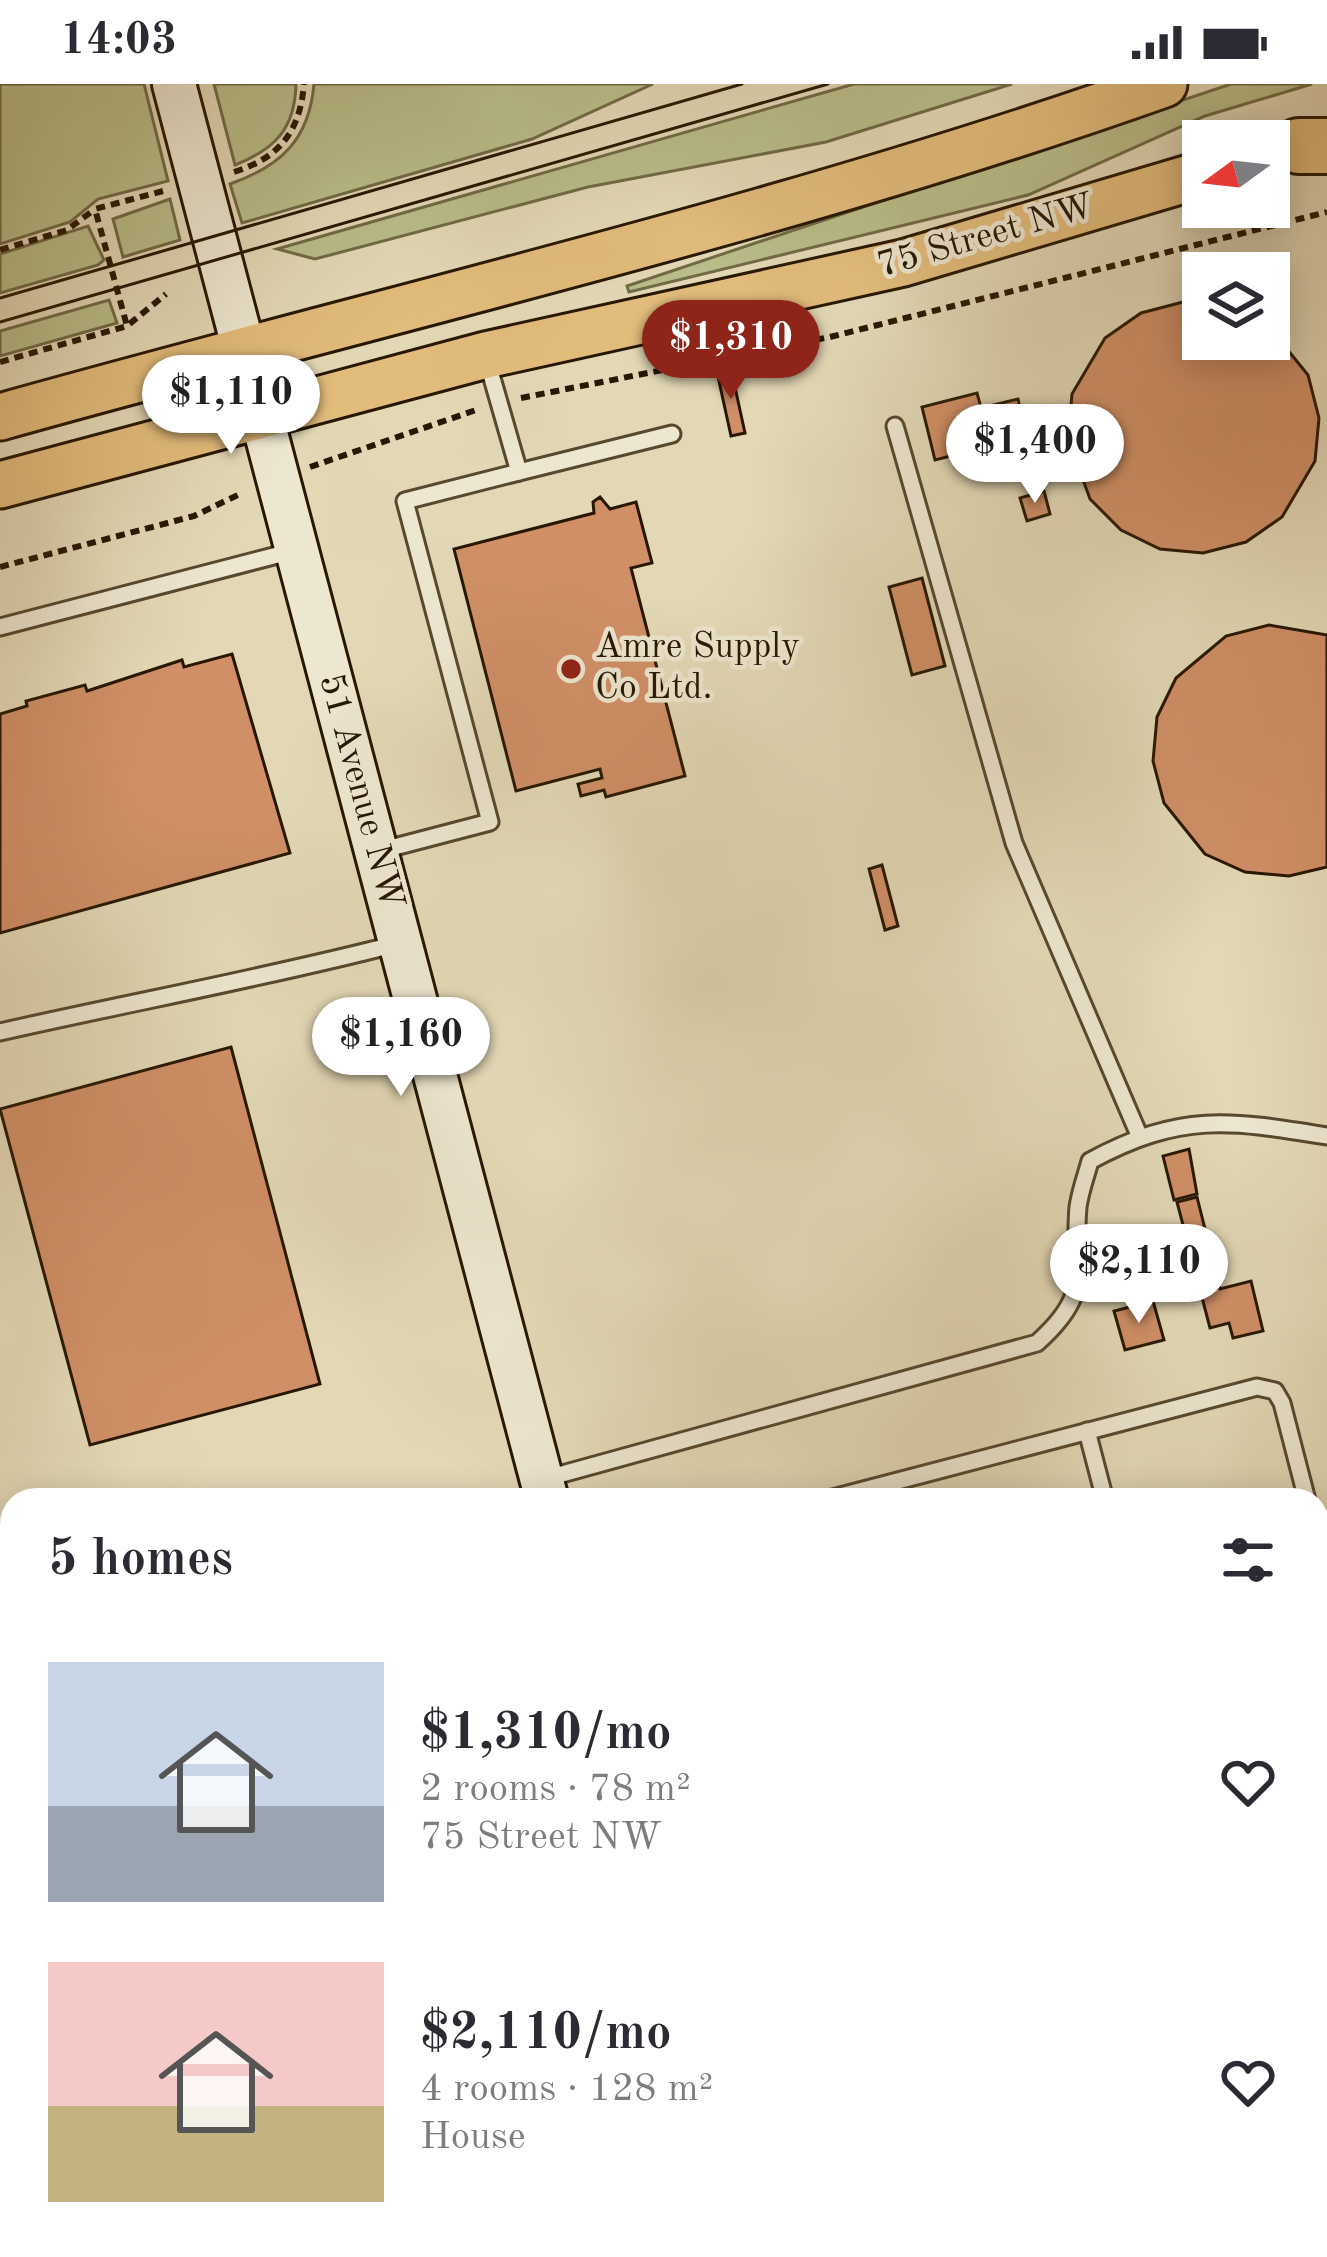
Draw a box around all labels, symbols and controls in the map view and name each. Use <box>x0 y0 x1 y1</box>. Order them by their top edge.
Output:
text: 14:03 <box>60 19 177 64</box>
north arrow <box>1182 120 1290 228</box>
map controls <box>1182 120 1290 360</box>
street label: 75 Street NW <box>874 189 1098 285</box>
button: layers <box>1182 252 1290 360</box>
pin: $1,310 <box>633 300 829 402</box>
text: $1,310 <box>669 319 793 358</box>
pin: $1,110 <box>133 355 329 457</box>
text: $1,110 <box>169 374 293 413</box>
pin: $1,400 <box>937 404 1133 506</box>
text: $1,400 <box>973 423 1097 462</box>
place label: Amre Supply Co Ltd. <box>595 630 800 707</box>
marker: Amre Supply Co Ltd. <box>558 656 584 682</box>
street label: 51 Avenue NW <box>311 670 409 914</box>
pin: $1,160 <box>303 997 499 1099</box>
text: $1,160 <box>339 1016 463 1055</box>
pin: $2,110 <box>1041 1224 1237 1326</box>
text: $2,110 <box>1077 1243 1201 1282</box>
icon: filters <box>1215 1527 1281 1593</box>
text: 5 homes <box>48 1535 233 1586</box>
text: $1,310/mo <box>420 1709 672 1760</box>
icon: home <box>144 1710 288 1854</box>
icon: heart <box>1215 1749 1281 1815</box>
text: 2 rooms · 78 m² <box>420 1770 691 1809</box>
text: 75 Street NW <box>420 1818 662 1857</box>
text: $2,110/mo <box>420 2009 672 2060</box>
icon: home <box>144 2010 288 2154</box>
icon: heart <box>1215 2049 1281 2115</box>
text: 4 rooms · 128 m² <box>420 2070 713 2109</box>
text: House <box>420 2118 526 2157</box>

